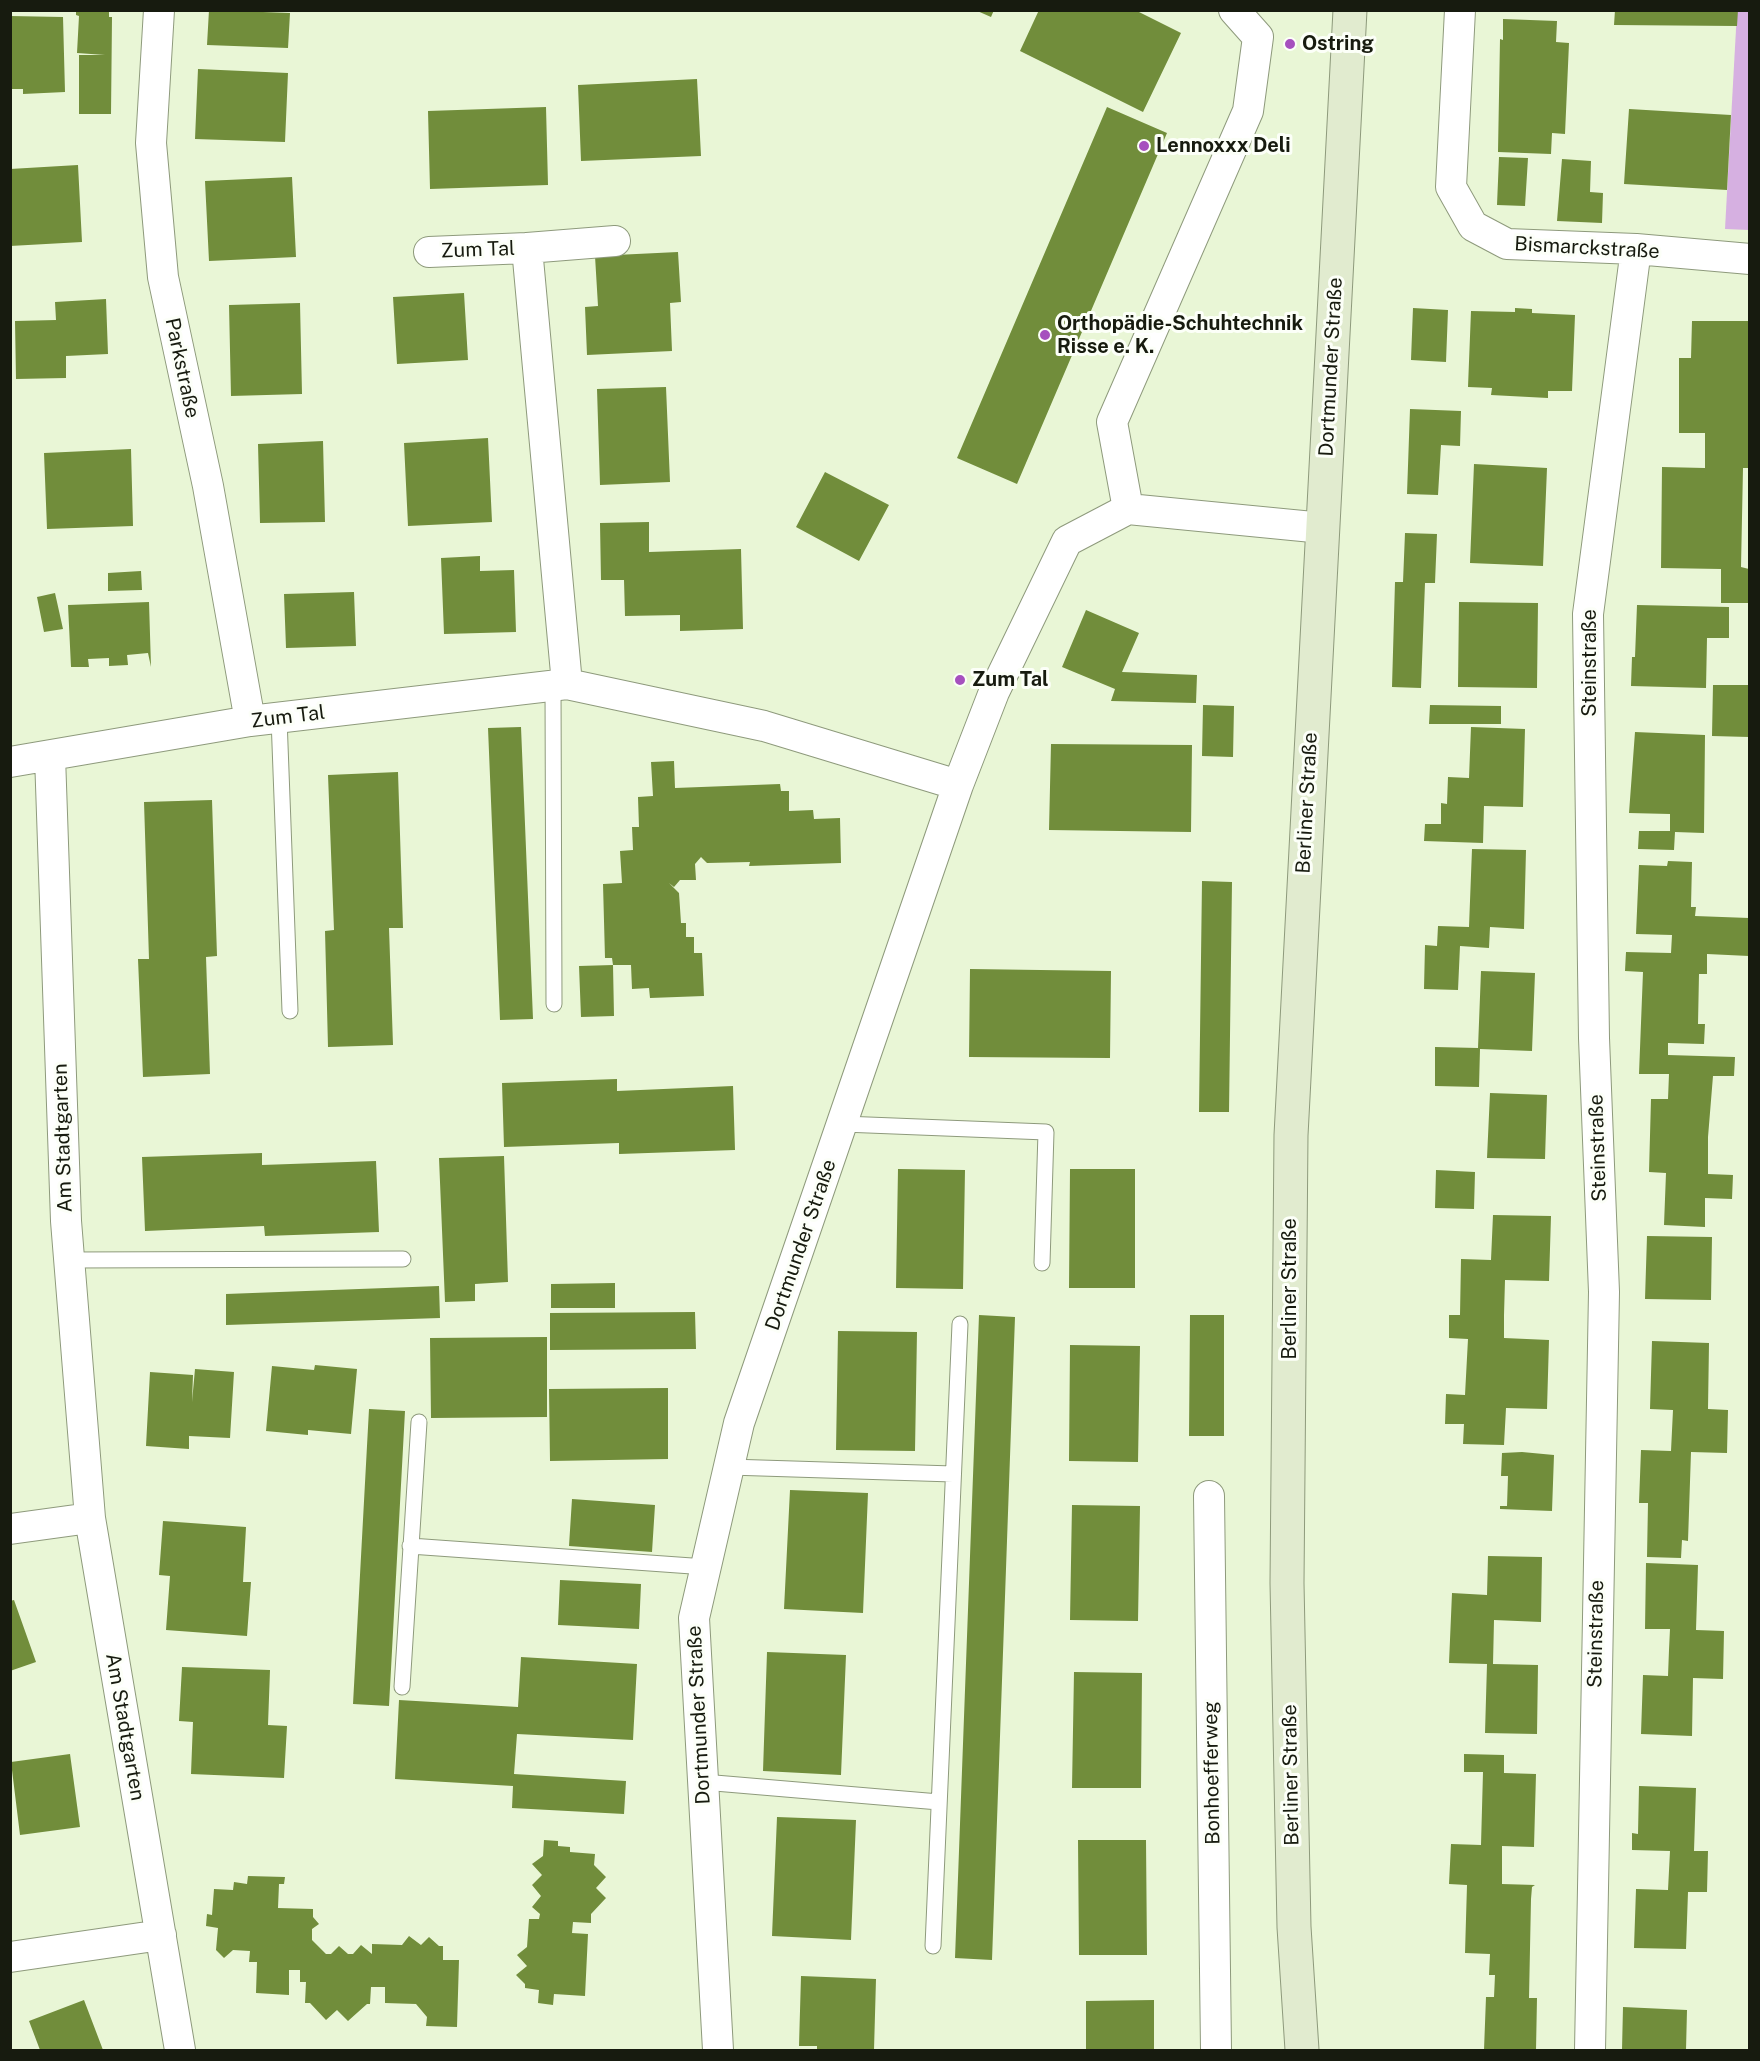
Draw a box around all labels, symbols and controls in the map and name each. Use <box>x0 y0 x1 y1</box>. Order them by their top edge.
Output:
place label: Ostring <box>1302 32 1374 56</box>
marker: Ostring <box>1283 37 1297 51</box>
place label: Lennoxxx Deli <box>1156 134 1291 158</box>
marker: Lennoxxx Deli <box>1137 139 1151 153</box>
street label: Bismarckstraße <box>1514 232 1660 264</box>
street label: Zum Tal <box>440 237 516 263</box>
street label: Dortmunder Straße <box>1314 277 1348 457</box>
place label: Orthopädie-Schuhtechnik Risse e. K. <box>1057 312 1303 359</box>
street label: Parkstraße <box>160 316 204 420</box>
marker: Orthopädie-Schuhtechnik Risse e. K. <box>1038 328 1052 342</box>
street label: Steinstraße <box>1578 609 1602 717</box>
place label: Zum Tal <box>972 668 1049 692</box>
marker: Zum Tal <box>953 673 967 687</box>
street label: Zum Tal <box>250 701 326 733</box>
street label: Berliner Straße <box>1291 732 1323 874</box>
street label: Am Stadtgarten <box>48 1063 78 1213</box>
street label: Steinstraße <box>1584 1094 1612 1202</box>
street label: Dortmunder Straße <box>760 1156 842 1334</box>
street label: Berliner Straße <box>1278 1218 1302 1360</box>
street label: Steinstraße <box>1583 1580 1609 1688</box>
street label: Dortmunder Straße <box>682 1625 716 1805</box>
street label: Am Stadtgarten <box>100 1651 150 1803</box>
street label: Bonhoefferweg <box>1199 1701 1225 1845</box>
street label: Berliner Straße <box>1278 1704 1304 1846</box>

